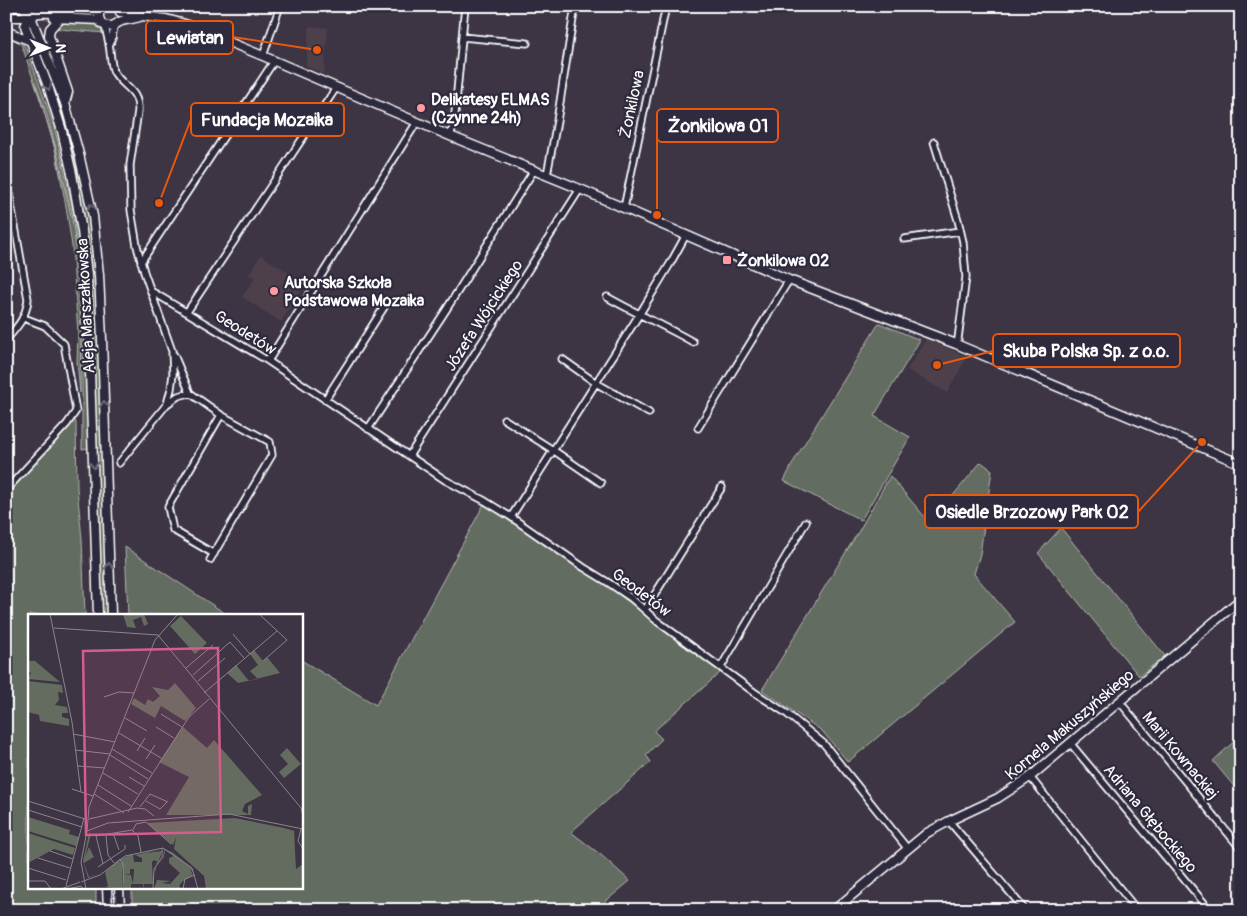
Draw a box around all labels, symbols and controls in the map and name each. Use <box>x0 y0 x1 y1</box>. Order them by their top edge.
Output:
callout: Lewiatan <box>146 21 233 54</box>
north arrow <box>22 22 72 72</box>
text: Lewiatan <box>156 27 224 50</box>
text: N <box>52 43 69 53</box>
street label: Żonkilowa <box>615 68 649 140</box>
one-way arrow <box>42 82 52 91</box>
place label: Delikatesy ELMAS (Czynne 24h) <box>431 90 550 128</box>
marker: Delikatesy ELMAS (Czynne 24h) <box>415 102 427 114</box>
callout: Fundacja Mozaika <box>191 103 344 136</box>
text: Fundacja Mozaika <box>201 109 334 132</box>
callout: Żonkilowa 01 <box>657 109 778 142</box>
text: Żonkilowa 01 <box>668 115 768 138</box>
one-way arrow <box>86 202 96 211</box>
street label: Aleja Marszałkowska <box>72 238 100 374</box>
place label: Żonkilowa 02 <box>737 251 829 271</box>
marker: Żonkilowa 02 <box>721 254 733 266</box>
street label: Józefa Wójcickiego <box>440 256 527 375</box>
place label: Autorska Szkoła Podstawowa Mozaika <box>284 273 425 311</box>
marker: Autorska Szkoła Podstawowa Mozaika <box>268 285 280 297</box>
street label: Geodetów <box>211 306 280 360</box>
callout: Skuba Polska Sp. z o.o. <box>993 334 1180 367</box>
text: Skuba Polska Sp. z o.o. <box>1002 340 1170 363</box>
one-way arrow <box>99 399 109 407</box>
one-way arrow <box>88 462 99 470</box>
callout: Osiedle Brzozowy Park 02 <box>925 495 1138 528</box>
text: Osiedle Brzozowy Park 02 <box>935 501 1129 524</box>
one-way arrow <box>104 562 114 570</box>
street label: Geodetów <box>608 564 675 622</box>
inset map <box>28 614 302 888</box>
street label: Kornela Makuszyńskiego <box>1001 665 1138 785</box>
street label: Marii Kownackiej <box>1138 708 1223 804</box>
street label: Adriana Głębockiego <box>1099 760 1202 877</box>

